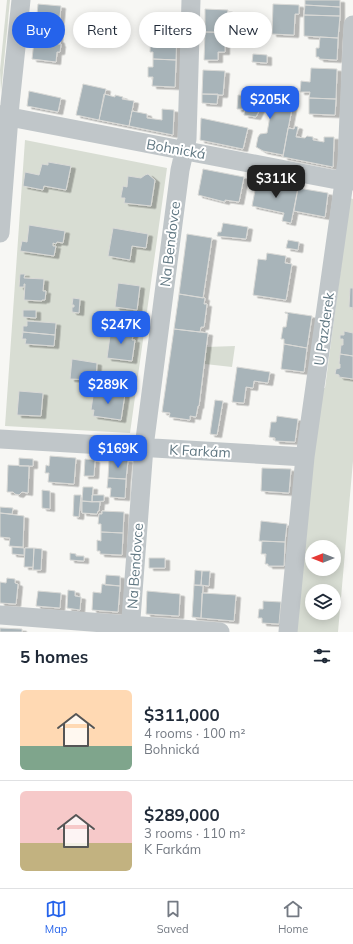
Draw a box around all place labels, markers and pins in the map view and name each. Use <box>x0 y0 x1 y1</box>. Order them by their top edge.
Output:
pin: $205K <box>242 86 298 120</box>
pin: $311K <box>248 165 304 199</box>
pin: $247K <box>93 311 149 345</box>
pin: $289K <box>80 371 136 405</box>
pin: $169K <box>90 435 146 469</box>

